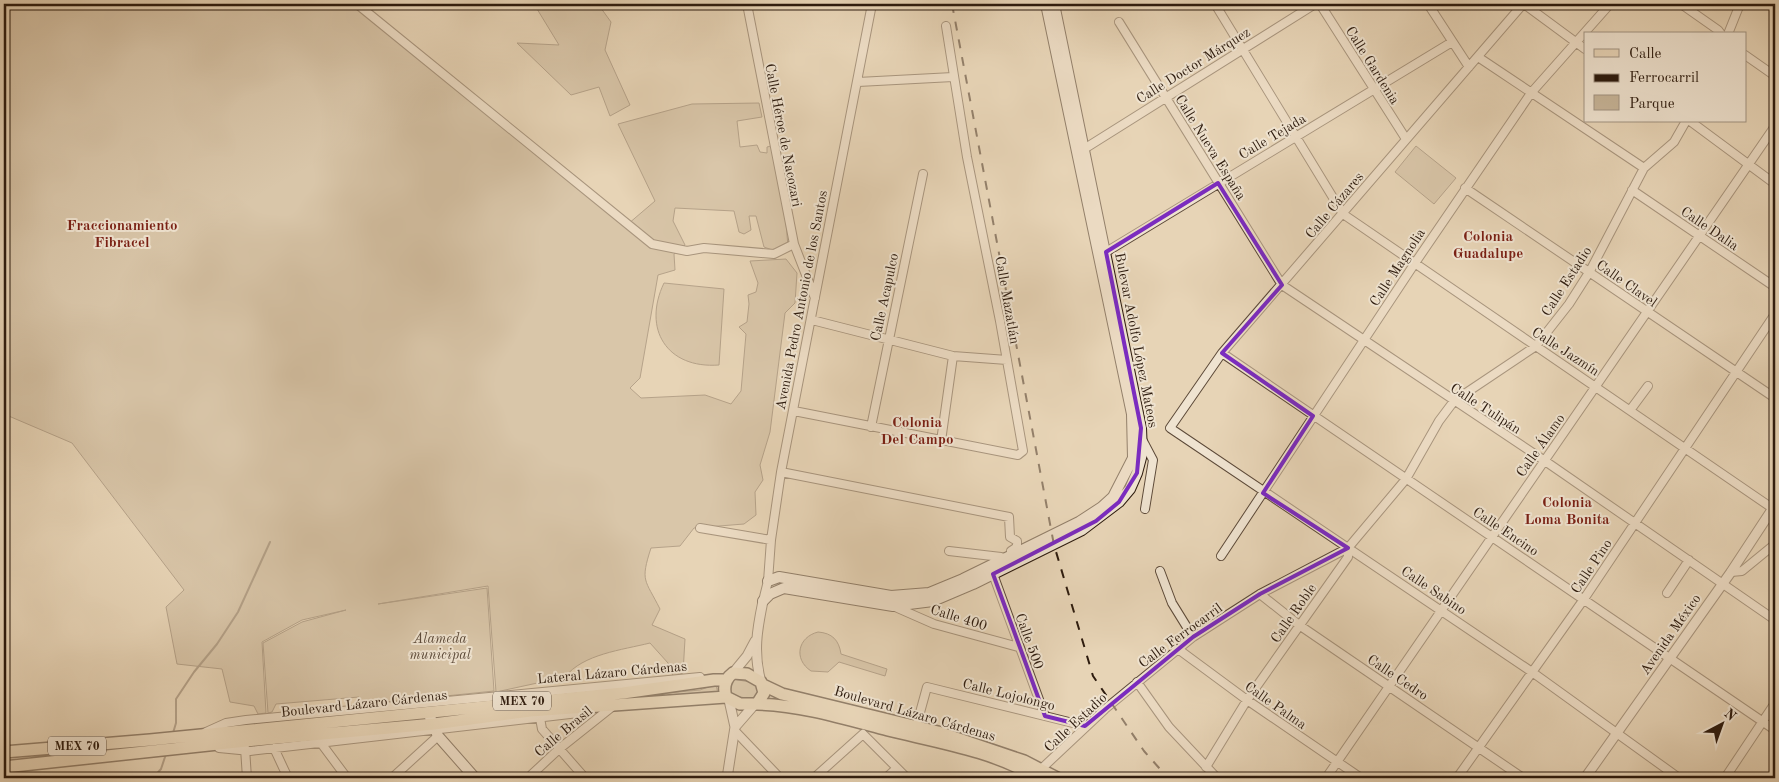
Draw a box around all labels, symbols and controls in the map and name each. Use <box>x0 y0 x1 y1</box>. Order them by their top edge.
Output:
street label: Calle Gardenia <box>1343 24 1402 107</box>
street label: Calle Doctor Márquez <box>1134 25 1253 107</box>
legend <box>1584 32 1746 122</box>
text: Calle <box>1629 47 1662 62</box>
street label: Calle Héroe de Nacozari <box>762 62 804 208</box>
text: Ferrocarril <box>1629 71 1699 86</box>
street label: Calle Nueva España <box>1172 92 1248 203</box>
text: Parque <box>1629 97 1675 112</box>
street label: Calle Tejada <box>1237 111 1308 162</box>
street label: Calle Cázares <box>1303 170 1366 241</box>
street label: Avenida Pedro Antonio de los Santos <box>774 189 830 411</box>
street label: Calle Dalia <box>1678 204 1741 253</box>
district label: Fraccionamiento Fibracel <box>66 219 178 251</box>
street label: Calle Magnolia <box>1368 226 1428 309</box>
district label: Colonia Guadalupe <box>1453 230 1523 262</box>
street label: Calle Estadio <box>1539 244 1594 319</box>
street label: Bulevar Adolfo López Mateos <box>1112 251 1160 429</box>
street label: Calle Acapulco <box>869 252 901 342</box>
street label: Calle Mazatlán <box>992 255 1022 346</box>
street label: Calle Clavel <box>1593 258 1660 310</box>
street label: Calle Jazmín <box>1529 325 1602 379</box>
street label: Calle Tulipán <box>1448 381 1524 437</box>
street label: Calle Álamo <box>1511 410 1568 480</box>
district label: Colonia Del Campo <box>881 416 953 448</box>
district label: Colonia Loma Bonita <box>1524 496 1610 528</box>
street label: Calle Encino <box>1470 505 1541 559</box>
street label: Calle Pino <box>1569 537 1615 596</box>
street label: Calle Sabino <box>1398 564 1469 618</box>
street label: Calle Roble <box>1268 581 1319 646</box>
street label: Avenida México <box>1638 592 1704 677</box>
street label: Calle Ferrocarril <box>1136 601 1225 671</box>
street label: Calle 400 <box>929 603 989 633</box>
street label: Calle 500 <box>1012 611 1046 671</box>
park label: Alameda municipal <box>409 632 471 663</box>
street label: Calle Cedro <box>1364 652 1430 703</box>
street label: Lateral Lázaro Cárdenas <box>537 659 688 687</box>
street label: Calle Lojolongo <box>961 677 1056 713</box>
street label: Calle Palma <box>1242 679 1309 732</box>
street label: Boulevard Lázaro Cárdenas <box>832 684 997 744</box>
street label: Boulevard Lázaro Cárdenas <box>280 688 448 720</box>
street label: Calle Estadio <box>1042 690 1110 755</box>
road number: MEX 70 <box>493 691 551 710</box>
north arrow <box>1696 700 1746 750</box>
street label: Calle Brasil <box>532 704 595 760</box>
text: N <box>1721 706 1739 724</box>
road number: MEX 70 <box>48 736 106 756</box>

